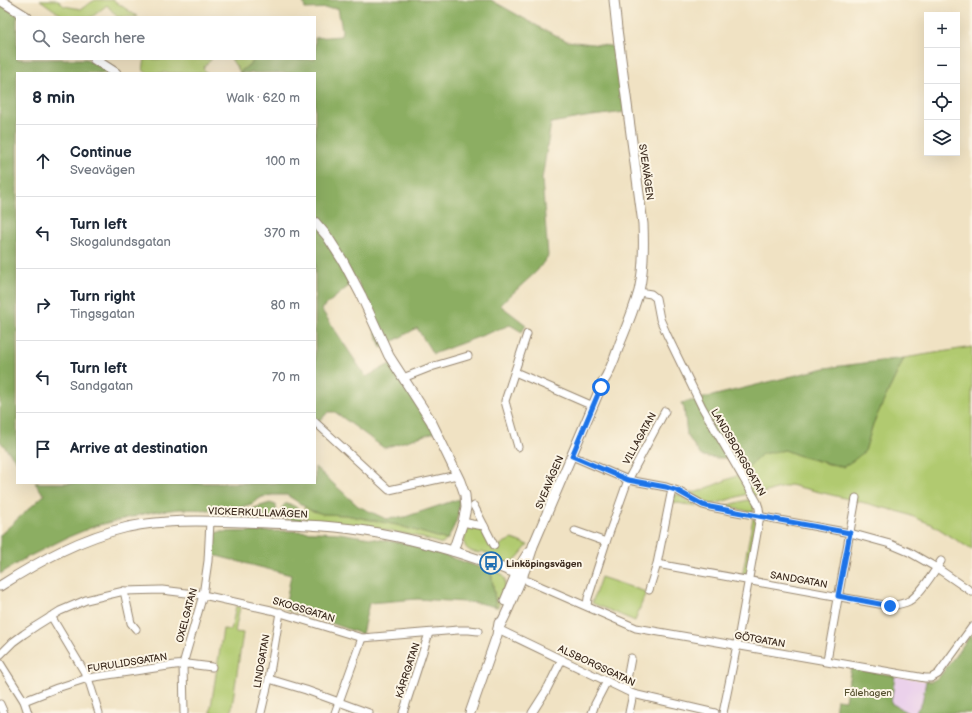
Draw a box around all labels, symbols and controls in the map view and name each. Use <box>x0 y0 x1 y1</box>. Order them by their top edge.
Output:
map controls <box>924 12 960 156</box>
button: + <box>924 12 960 48</box>
search box <box>16 16 316 60</box>
icon: search <box>30 27 52 49</box>
text: Search here <box>62 29 145 48</box>
button: − <box>924 48 960 84</box>
button: locate <box>924 84 960 120</box>
text: 8 min <box>32 88 75 108</box>
text: Walk · 620 m <box>226 90 300 106</box>
button: layers <box>924 120 960 156</box>
text: Continue <box>70 143 132 162</box>
street label: SVEAVÄGEN <box>636 143 656 201</box>
icon: ahead <box>32 150 54 172</box>
text: 100 m <box>265 153 300 169</box>
text: Sveavägen <box>70 162 135 178</box>
text: Turn left <box>70 215 127 234</box>
icon: left <box>32 222 54 244</box>
text: 370 m <box>264 225 300 241</box>
text: Skogalundsgatan <box>70 234 171 250</box>
text: Turn right <box>70 287 135 306</box>
icon: right <box>32 294 54 316</box>
text: 80 m <box>271 297 300 313</box>
text: Tingsgatan <box>70 306 135 322</box>
text: Turn left <box>70 359 127 378</box>
icon: left <box>32 366 54 388</box>
text: 70 m <box>272 369 300 385</box>
text: Sandgatan <box>70 378 133 394</box>
route start <box>592 378 610 396</box>
street label: LANDSBORGSGATAN <box>708 407 768 498</box>
street label: VILLAGATAN <box>621 410 659 467</box>
icon: arrive <box>32 438 54 460</box>
text: Arrive at destination <box>70 439 208 458</box>
street label: SVEAVÄGEN <box>533 454 567 511</box>
street label: VICKERKULLAVÄGEN <box>208 505 308 521</box>
bus stop icon: Linköpingsvägen <box>478 550 504 576</box>
place label: Linköpingsvägen <box>506 558 583 570</box>
street label: SANDGATAN <box>769 569 828 591</box>
street label: OXELGATAN <box>174 587 200 644</box>
street label: SKOGSGATAN <box>271 595 336 625</box>
route end <box>881 597 899 615</box>
street label: GÖTGATAN <box>733 630 786 650</box>
street label: LINDGATAN <box>251 633 273 689</box>
street label: KÄRRGATAN <box>393 641 423 700</box>
street label: ALSBORGSGATAN <box>556 643 637 689</box>
street label: FURULIDSGATAN <box>86 651 168 675</box>
park label: Fålehagen <box>844 687 892 699</box>

